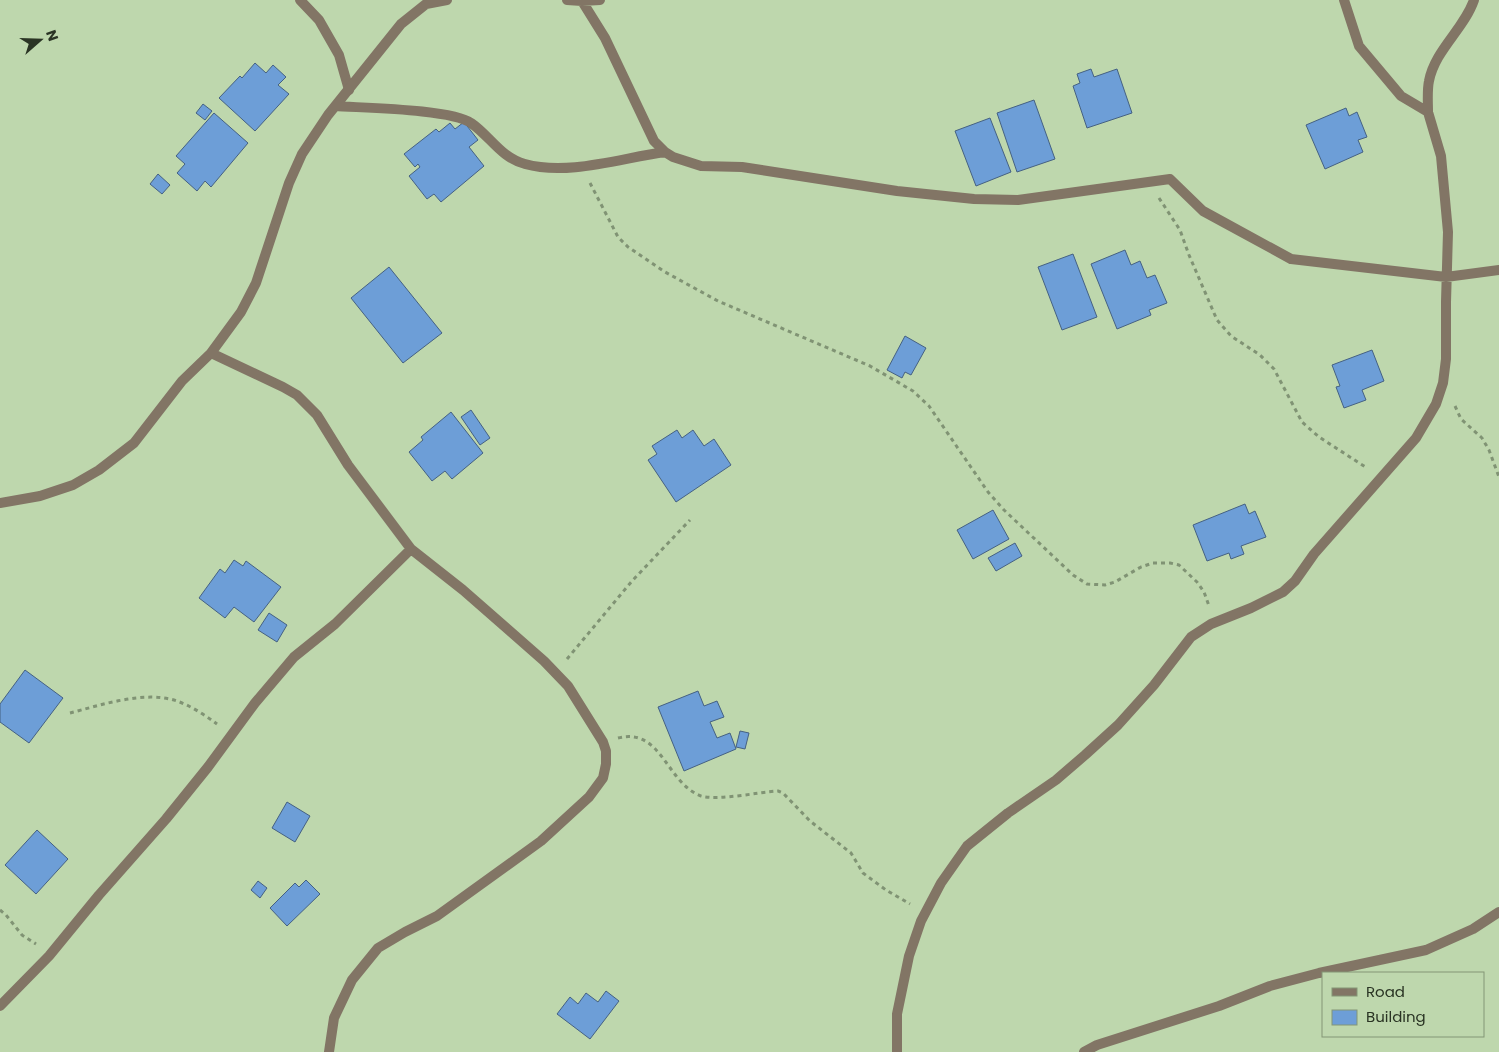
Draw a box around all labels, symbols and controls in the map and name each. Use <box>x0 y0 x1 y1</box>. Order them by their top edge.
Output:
north arrow <box>15 15 65 65</box>
text: N <box>41 27 63 44</box>
legend <box>1322 972 1484 1037</box>
text: Road <box>1366 981 1405 1002</box>
text: Building <box>1366 1006 1426 1027</box>

